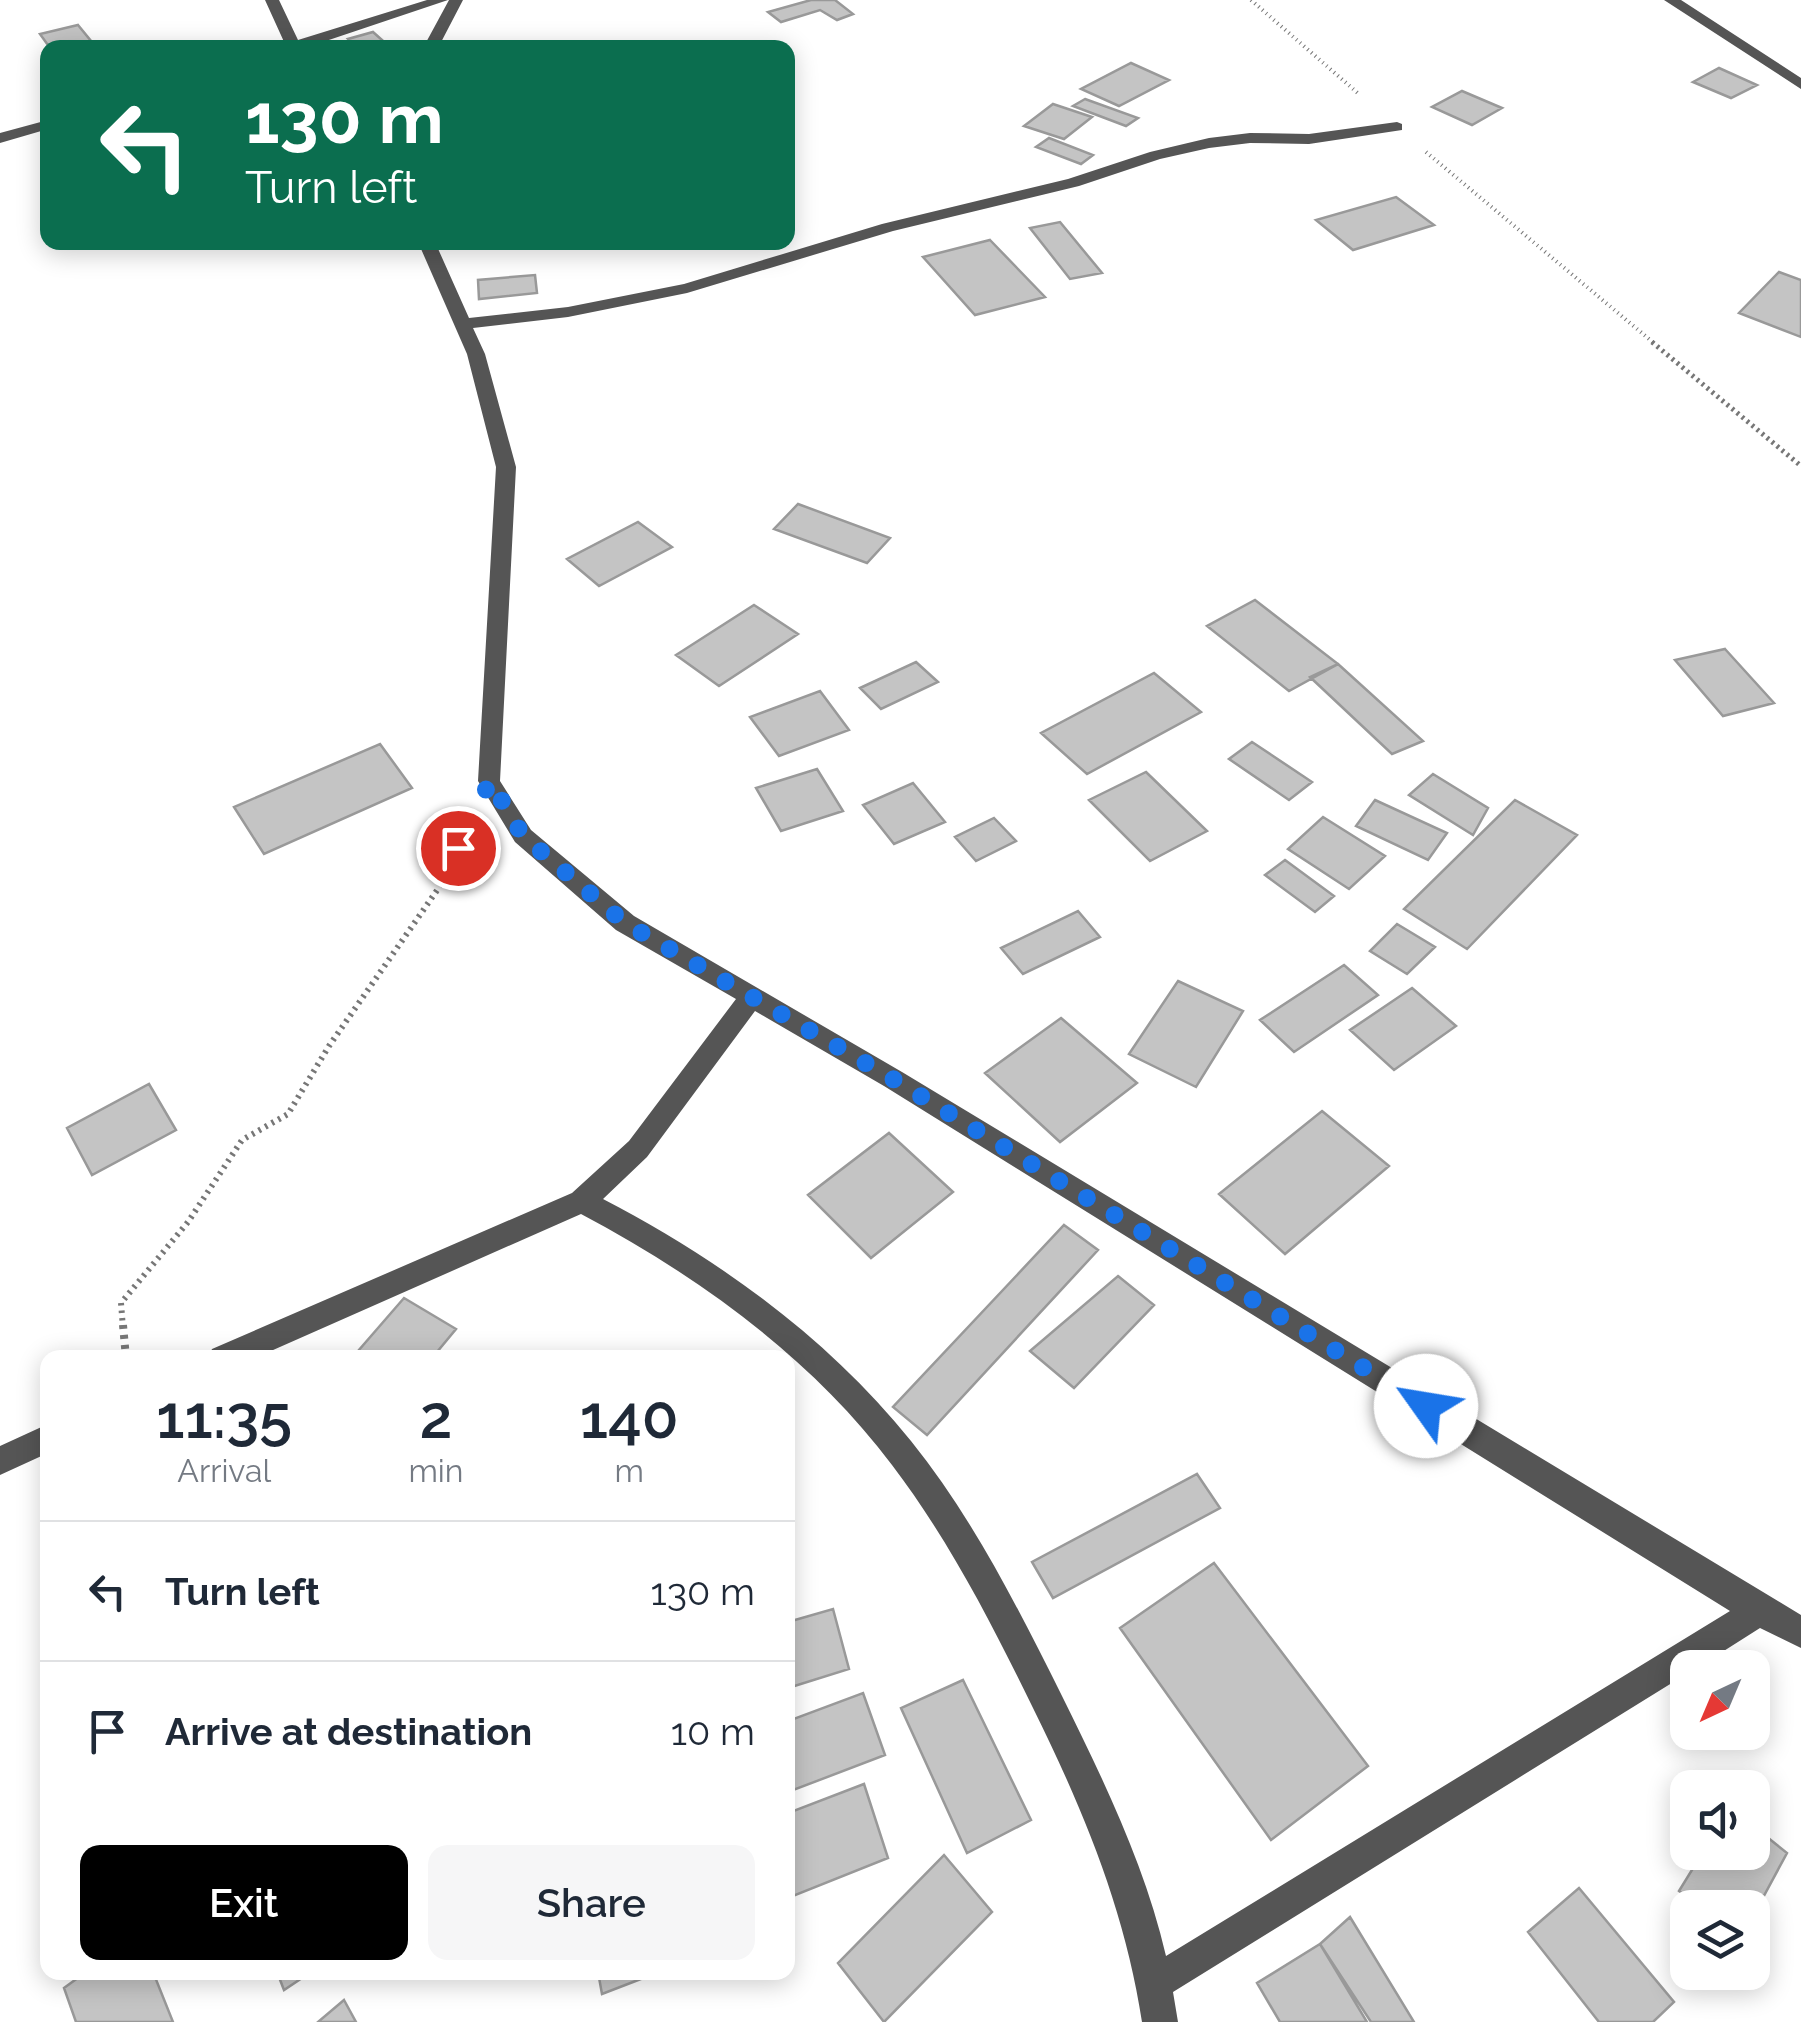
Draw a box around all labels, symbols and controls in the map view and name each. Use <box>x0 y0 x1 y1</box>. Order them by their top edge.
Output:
text: 130 m <box>245 77 444 159</box>
icon: left <box>80 80 210 210</box>
text: Turn left <box>245 161 417 214</box>
pin <box>416 806 501 891</box>
icon: arrive <box>431 821 486 876</box>
position arrow <box>1374 1354 1478 1458</box>
text: 11:35 <box>156 1382 292 1452</box>
text: 2 <box>419 1382 452 1452</box>
text: 140 <box>580 1382 679 1452</box>
text: Arrival <box>177 1452 271 1489</box>
text: min <box>408 1452 463 1489</box>
text: m <box>615 1452 644 1489</box>
icon: left <box>80 1564 135 1619</box>
text: Turn left <box>165 1569 320 1614</box>
text: 130 m <box>651 1569 755 1614</box>
north arrow <box>1670 1650 1770 1750</box>
map controls <box>1670 1650 1770 1990</box>
icon: arrive <box>80 1704 135 1759</box>
text: Arrive at destination <box>165 1709 532 1754</box>
text: 10 m <box>671 1709 755 1754</box>
button: sound <box>1670 1770 1770 1870</box>
button: Exit <box>80 1845 408 1960</box>
button: Share <box>428 1845 755 1960</box>
button: layers <box>1670 1890 1770 1990</box>

